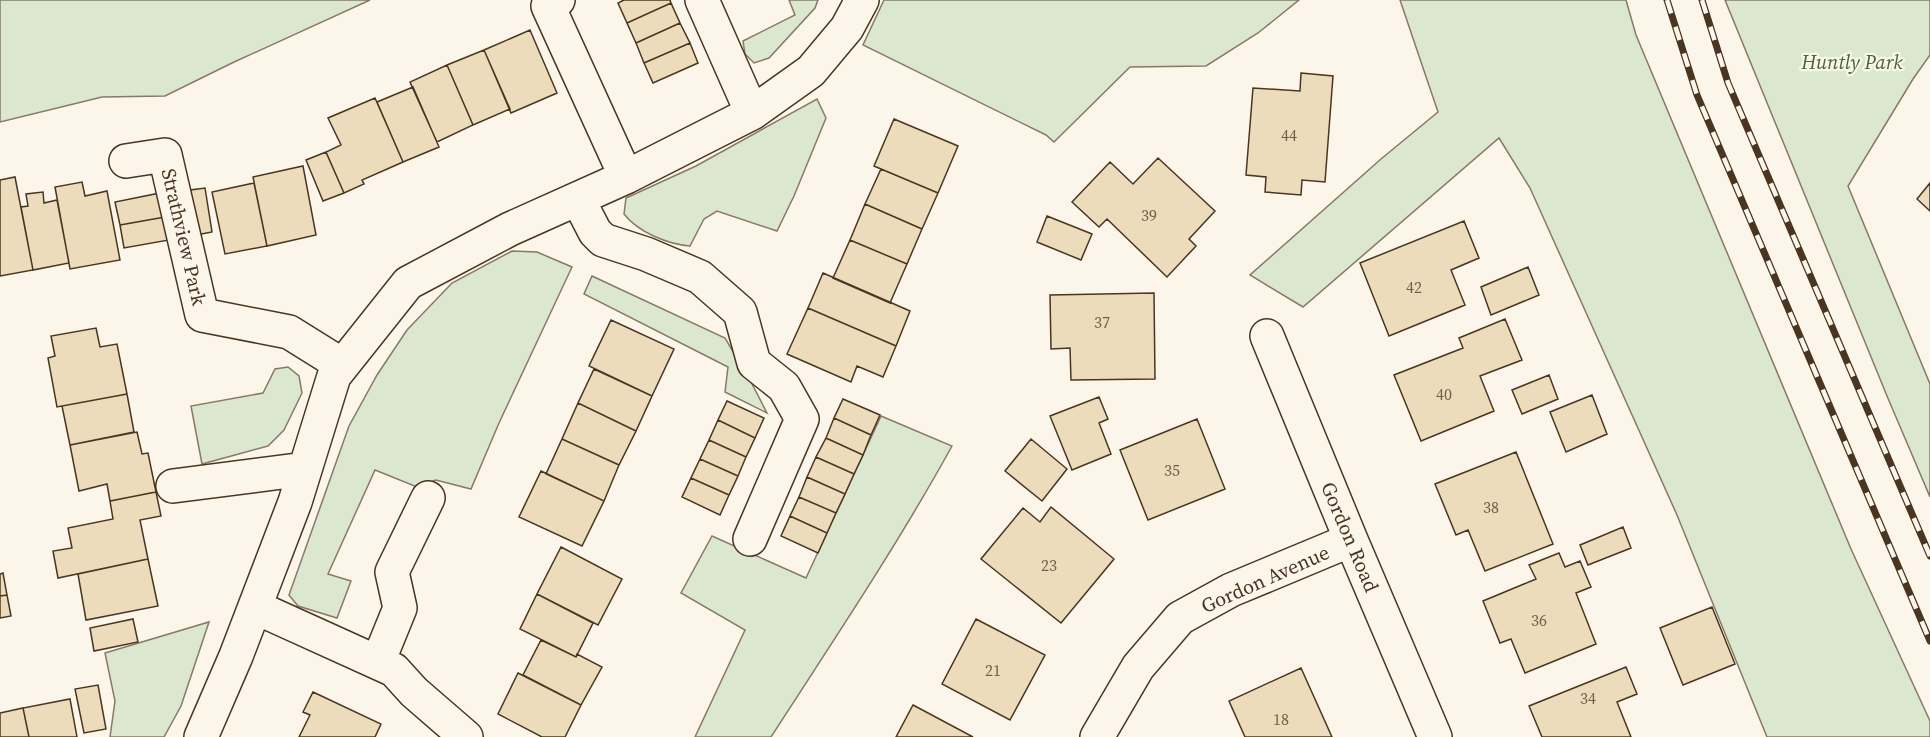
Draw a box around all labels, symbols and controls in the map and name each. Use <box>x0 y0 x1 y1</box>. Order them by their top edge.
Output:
park label: Huntly Park <box>1800 48 1903 76</box>
house number: 44 <box>1281 124 1297 146</box>
street label: Strathview Park <box>155 166 213 308</box>
house number: 39 <box>1141 204 1157 226</box>
house number: 42 <box>1406 276 1422 298</box>
house number: 37 <box>1094 311 1110 333</box>
house number: 40 <box>1436 383 1452 405</box>
house number: 35 <box>1164 459 1180 481</box>
street label: Gordon Road <box>1314 478 1386 597</box>
house number: 38 <box>1483 496 1499 518</box>
street label: Gordon Avenue <box>1196 538 1334 620</box>
house number: 23 <box>1041 554 1057 576</box>
house number: 36 <box>1531 609 1547 631</box>
house number: 21 <box>985 659 1001 681</box>
house number: 34 <box>1580 687 1596 709</box>
house number: 18 <box>1273 708 1289 730</box>

